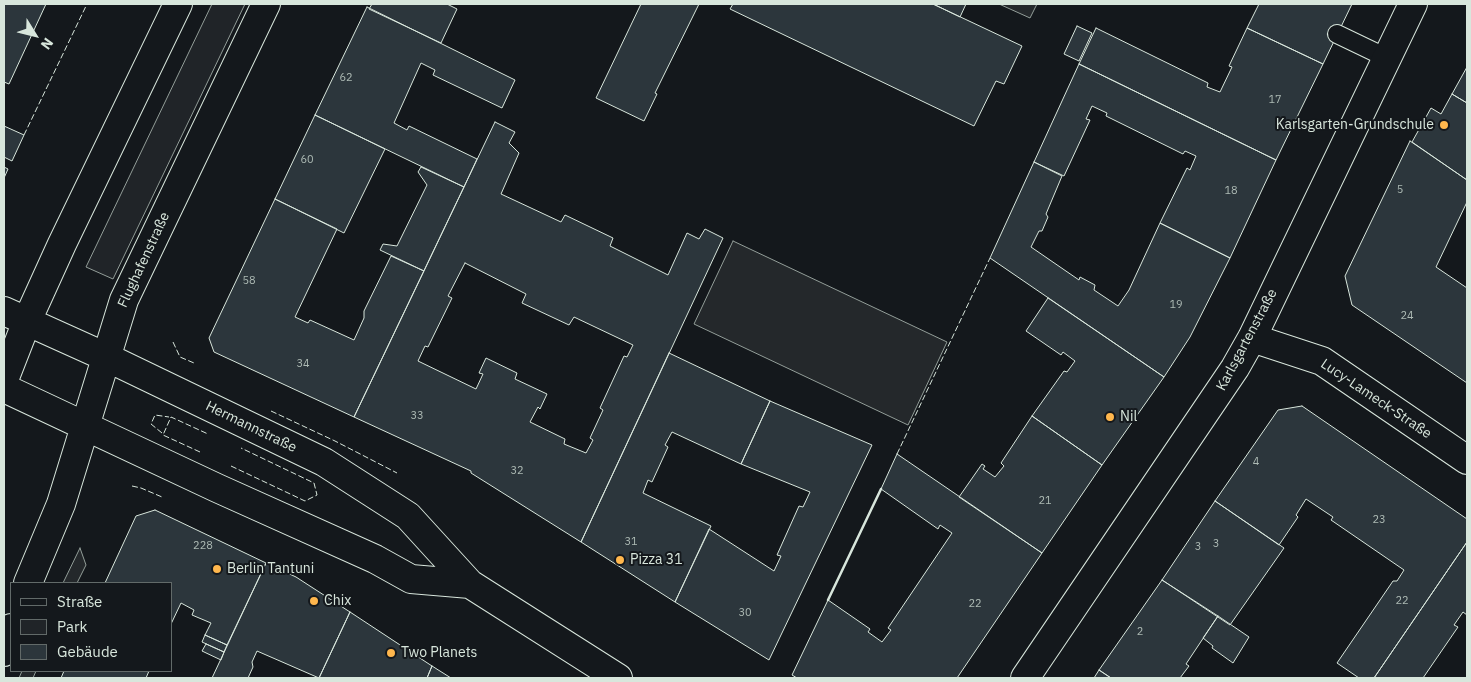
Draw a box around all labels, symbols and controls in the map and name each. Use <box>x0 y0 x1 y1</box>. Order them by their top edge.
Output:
north arrow <box>10 10 60 60</box>
text: N <box>37 34 57 53</box>
house number: 62 <box>339 71 353 85</box>
house number: 17 <box>1268 93 1282 107</box>
place label: Karlsgarten-Grundschule <box>1276 117 1434 133</box>
marker: Karlsgarten-Grundschule <box>1438 119 1450 131</box>
house number: 60 <box>300 153 314 167</box>
house number: 5 <box>1397 183 1403 197</box>
house number: 18 <box>1224 184 1238 198</box>
street label: Flughafenstraße <box>115 210 173 310</box>
house number: 58 <box>242 274 256 288</box>
street label: Karlsgartenstraße <box>1213 286 1281 394</box>
house number: 19 <box>1169 298 1183 312</box>
house number: 24 <box>1400 309 1414 323</box>
street label: Lucy-Lameck-Straße <box>1317 356 1435 442</box>
house number: 34 <box>296 357 310 371</box>
street label: Hermannstraße <box>203 398 299 456</box>
house number: 33 <box>410 409 424 423</box>
place label: Nil <box>1120 409 1137 425</box>
marker: Nil <box>1104 411 1116 423</box>
house number: 4 <box>1253 455 1259 469</box>
house number: 32 <box>510 464 524 478</box>
house number: 21 <box>1038 494 1052 508</box>
house number: 23 <box>1372 513 1386 527</box>
house number: 31 <box>624 535 638 549</box>
house number: 3 <box>1213 537 1219 551</box>
house number: 228 <box>193 539 213 553</box>
house number: 3 <box>1195 540 1201 554</box>
place label: Pizza 31 <box>630 552 683 568</box>
marker: Pizza 31 <box>614 554 626 566</box>
place label: Berlin Tantuni <box>227 561 314 577</box>
marker: Berlin Tantuni <box>211 563 223 575</box>
legend <box>10 582 172 672</box>
text: Straße <box>57 592 102 611</box>
place label: Chix <box>324 593 351 609</box>
house number: 22 <box>1395 594 1409 608</box>
marker: Chix <box>308 595 320 607</box>
house number: 22 <box>968 597 982 611</box>
house number: 30 <box>738 606 752 620</box>
text: Park <box>57 617 87 636</box>
house number: 2 <box>1137 625 1143 639</box>
text: Gebäude <box>57 642 118 661</box>
place label: Two Planets <box>401 645 477 661</box>
marker: Two Planets <box>385 647 397 659</box>

